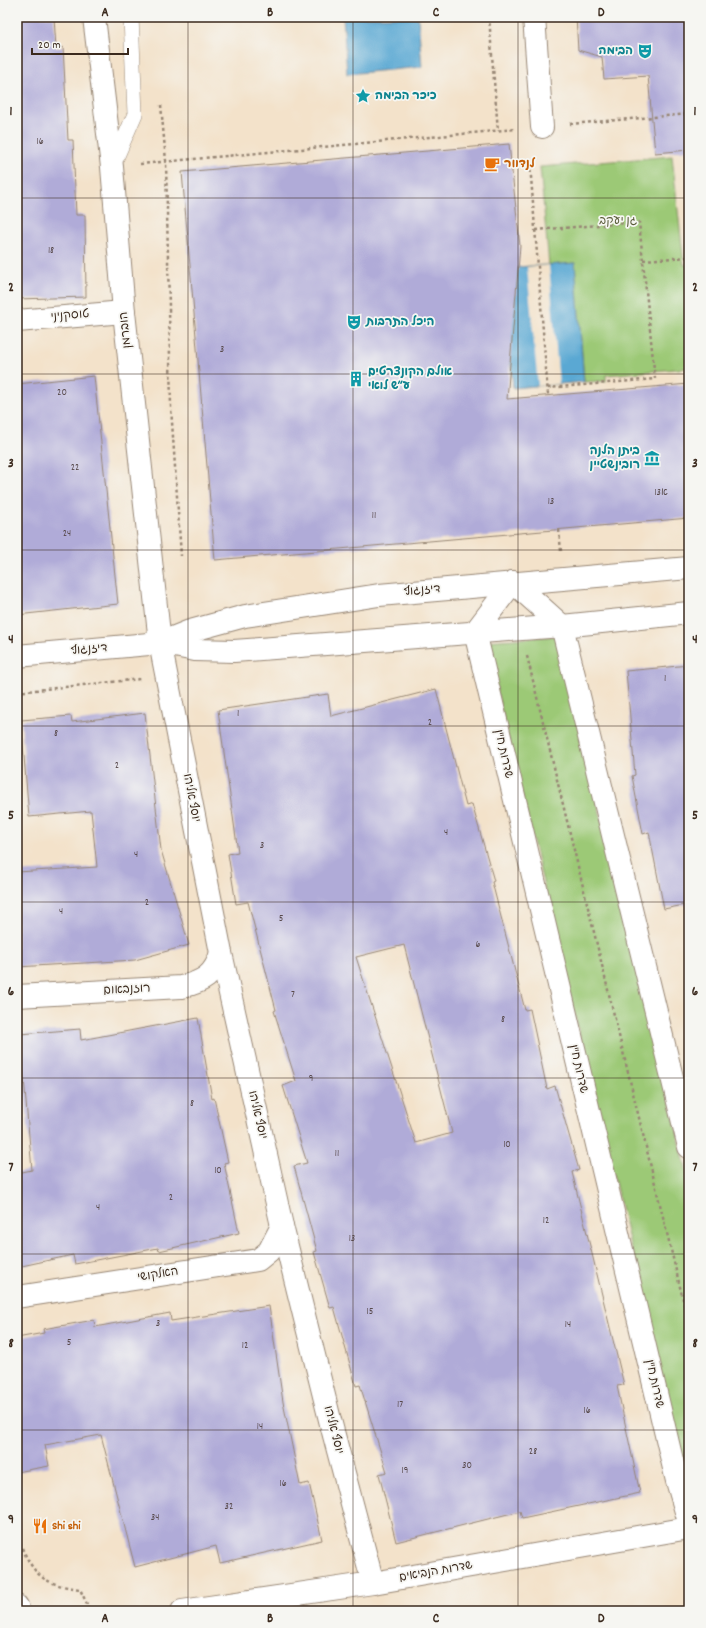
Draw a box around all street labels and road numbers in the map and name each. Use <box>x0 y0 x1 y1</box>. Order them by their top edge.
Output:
street label: טוסקניני <box>50 306 90 326</box>
street label: הוברמן <box>116 311 136 349</box>
street label: דיזנגוף <box>403 581 441 601</box>
street label: דיזנגוף <box>70 640 108 660</box>
street label: שדרות ח"ן <box>489 728 517 781</box>
street label: יוסף אליהו <box>178 772 204 824</box>
street label: רוזנבאום <box>103 980 151 1000</box>
street label: שדרות ח"ן <box>564 1043 592 1096</box>
street label: יוסף אליהו <box>243 1089 271 1141</box>
street label: האלקושי <box>136 1263 180 1287</box>
street label: שדרות ח"ן <box>640 1358 668 1411</box>
street label: יוסף אליהו <box>319 1404 347 1456</box>
street label: שדרות הנביאים <box>398 1557 475 1587</box>

